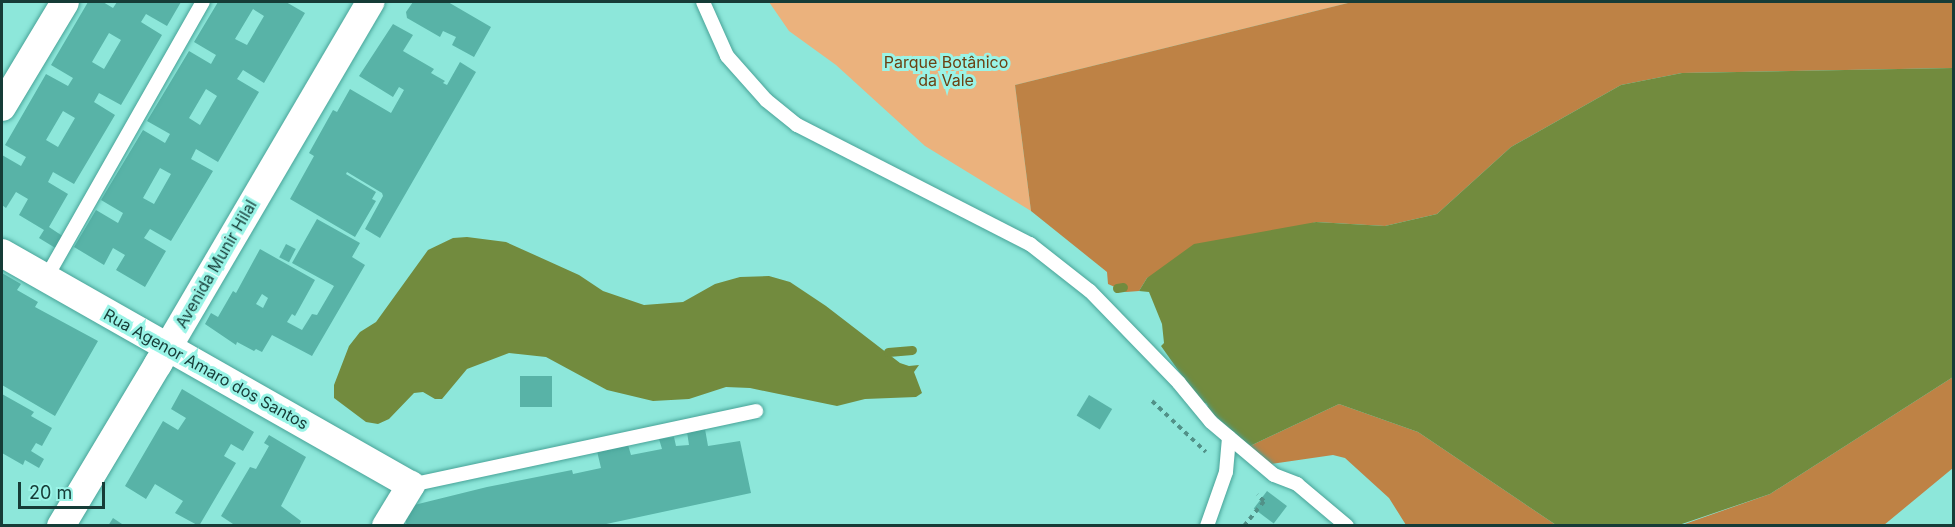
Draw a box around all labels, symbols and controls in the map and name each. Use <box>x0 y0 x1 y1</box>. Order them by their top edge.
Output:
park label: Parque Botânico da Vale <box>884 52 1008 90</box>
street label: Avenida Munir Hilal <box>171 196 261 332</box>
street label: Rua Agenor Amaro dos Santos <box>100 305 312 433</box>
scale bar <box>21 470 108 508</box>
text: 20 m <box>29 482 72 503</box>

